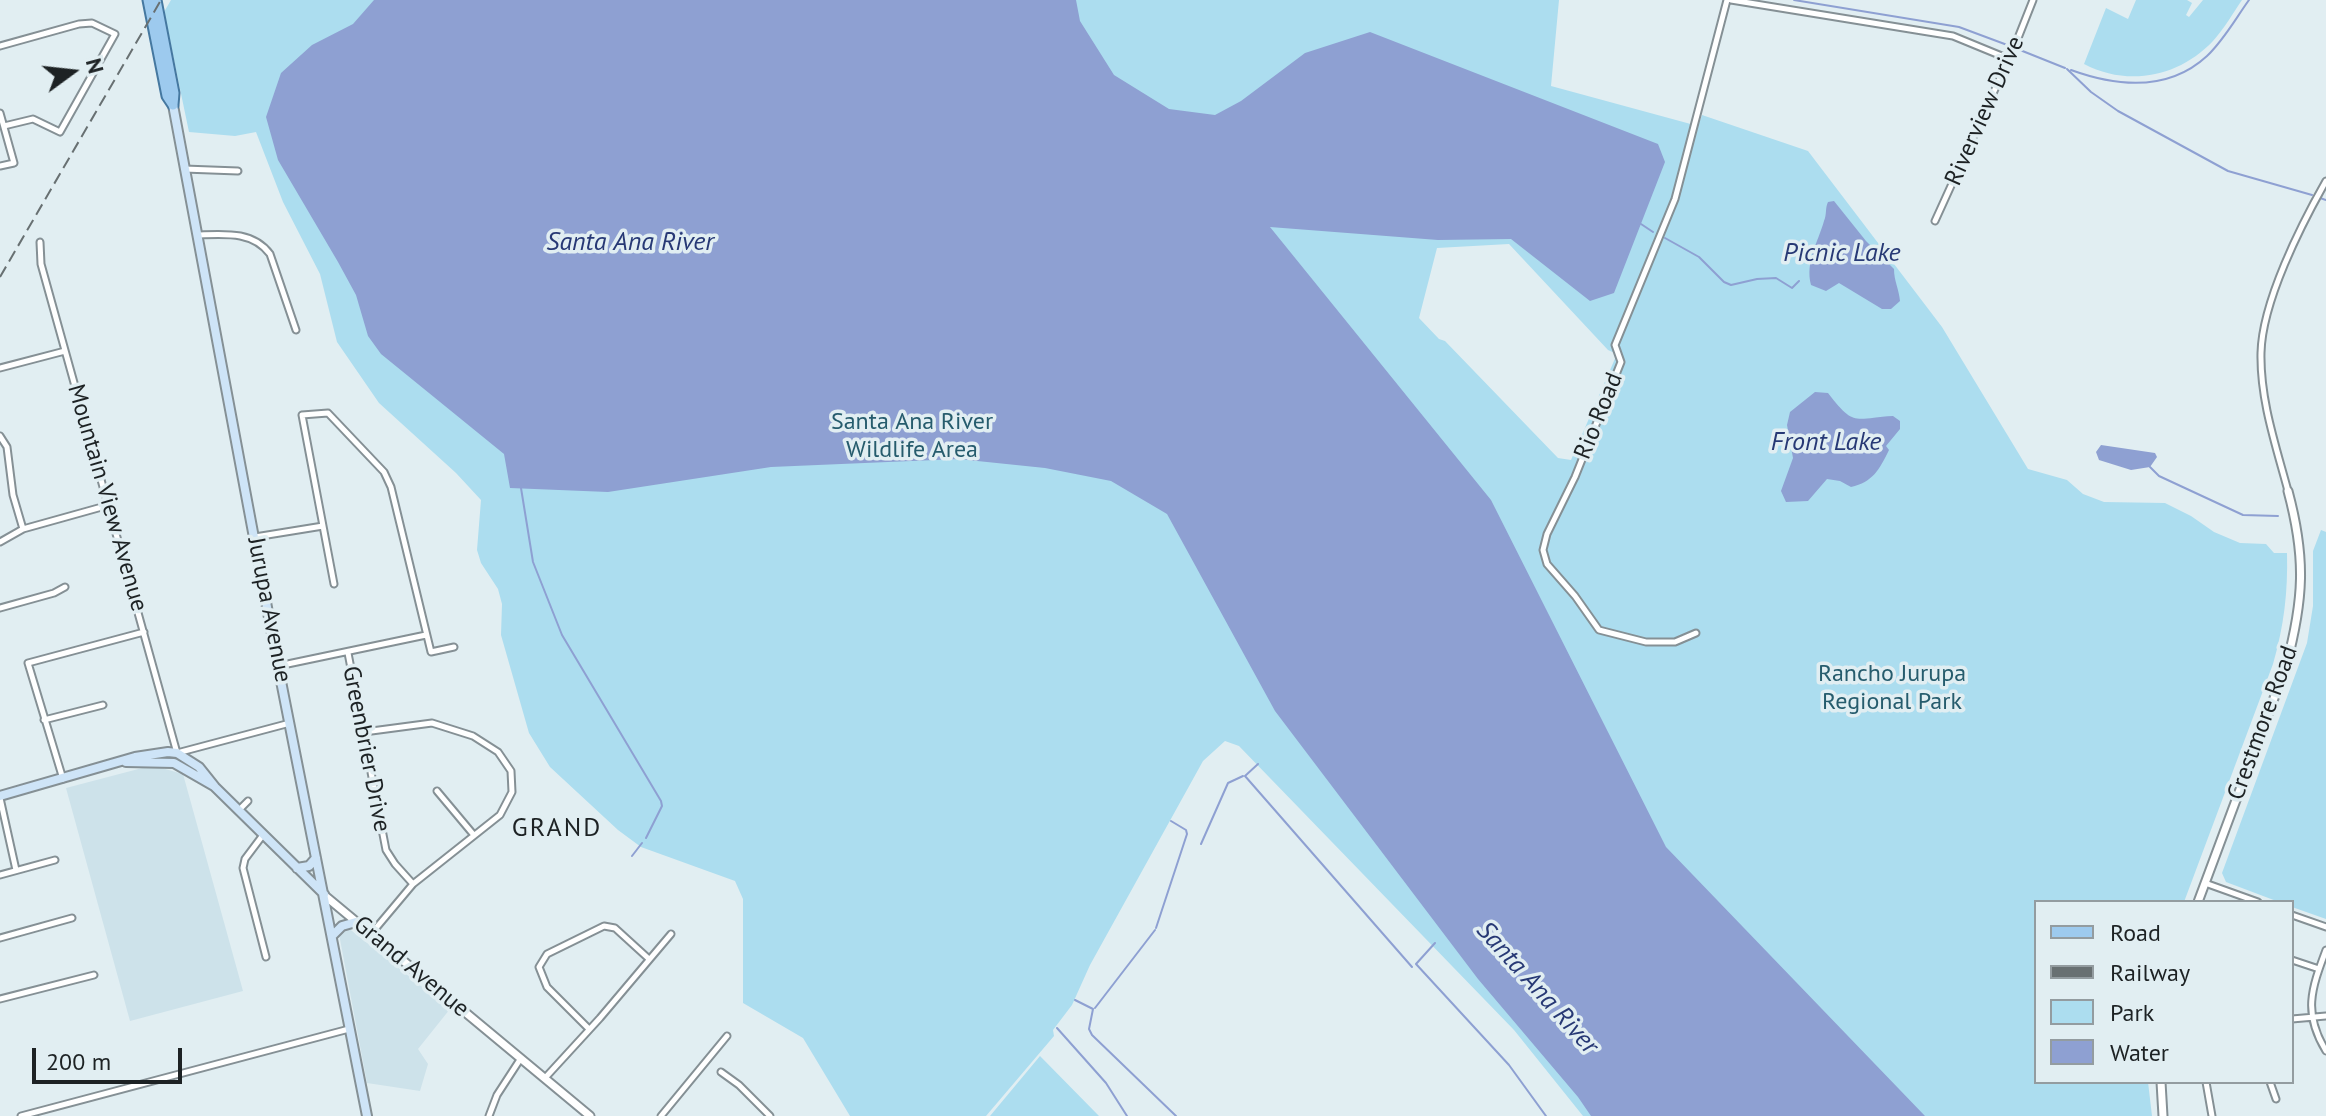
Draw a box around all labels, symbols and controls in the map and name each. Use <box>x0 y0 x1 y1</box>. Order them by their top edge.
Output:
north arrow <box>32 32 112 112</box>
street label: Riverview Drive <box>1939 32 2031 190</box>
text: N <box>80 55 111 76</box>
water label: Santa Ana River <box>546 227 714 259</box>
water label: Picnic Lake <box>1783 238 1901 270</box>
street label: Rio Road <box>1569 369 1629 463</box>
street label: Mountain View Avenue <box>61 381 153 615</box>
park label: Santa Ana River Wildlife Area <box>831 408 993 464</box>
water label: Front Lake <box>1771 427 1881 459</box>
street label: Jurupa Avenue <box>241 535 297 685</box>
street label: Crestmore Road <box>2222 642 2304 804</box>
park label: Rancho Jurupa Regional Park <box>1818 660 1966 716</box>
street label: Greenbrier Drive <box>336 664 396 834</box>
district label: GRAND <box>512 813 602 845</box>
legend <box>2034 900 2294 1084</box>
street label: Grand Avenue <box>347 910 475 1024</box>
water label: Santa Ana River <box>1469 915 1605 1061</box>
text: Road <box>2110 917 2161 948</box>
text: Railway <box>2110 957 2190 988</box>
text: Park <box>2110 997 2154 1028</box>
scale bar <box>36 1032 186 1082</box>
text: Water <box>2110 1037 2169 1068</box>
text: 200 m <box>46 1046 111 1077</box>

